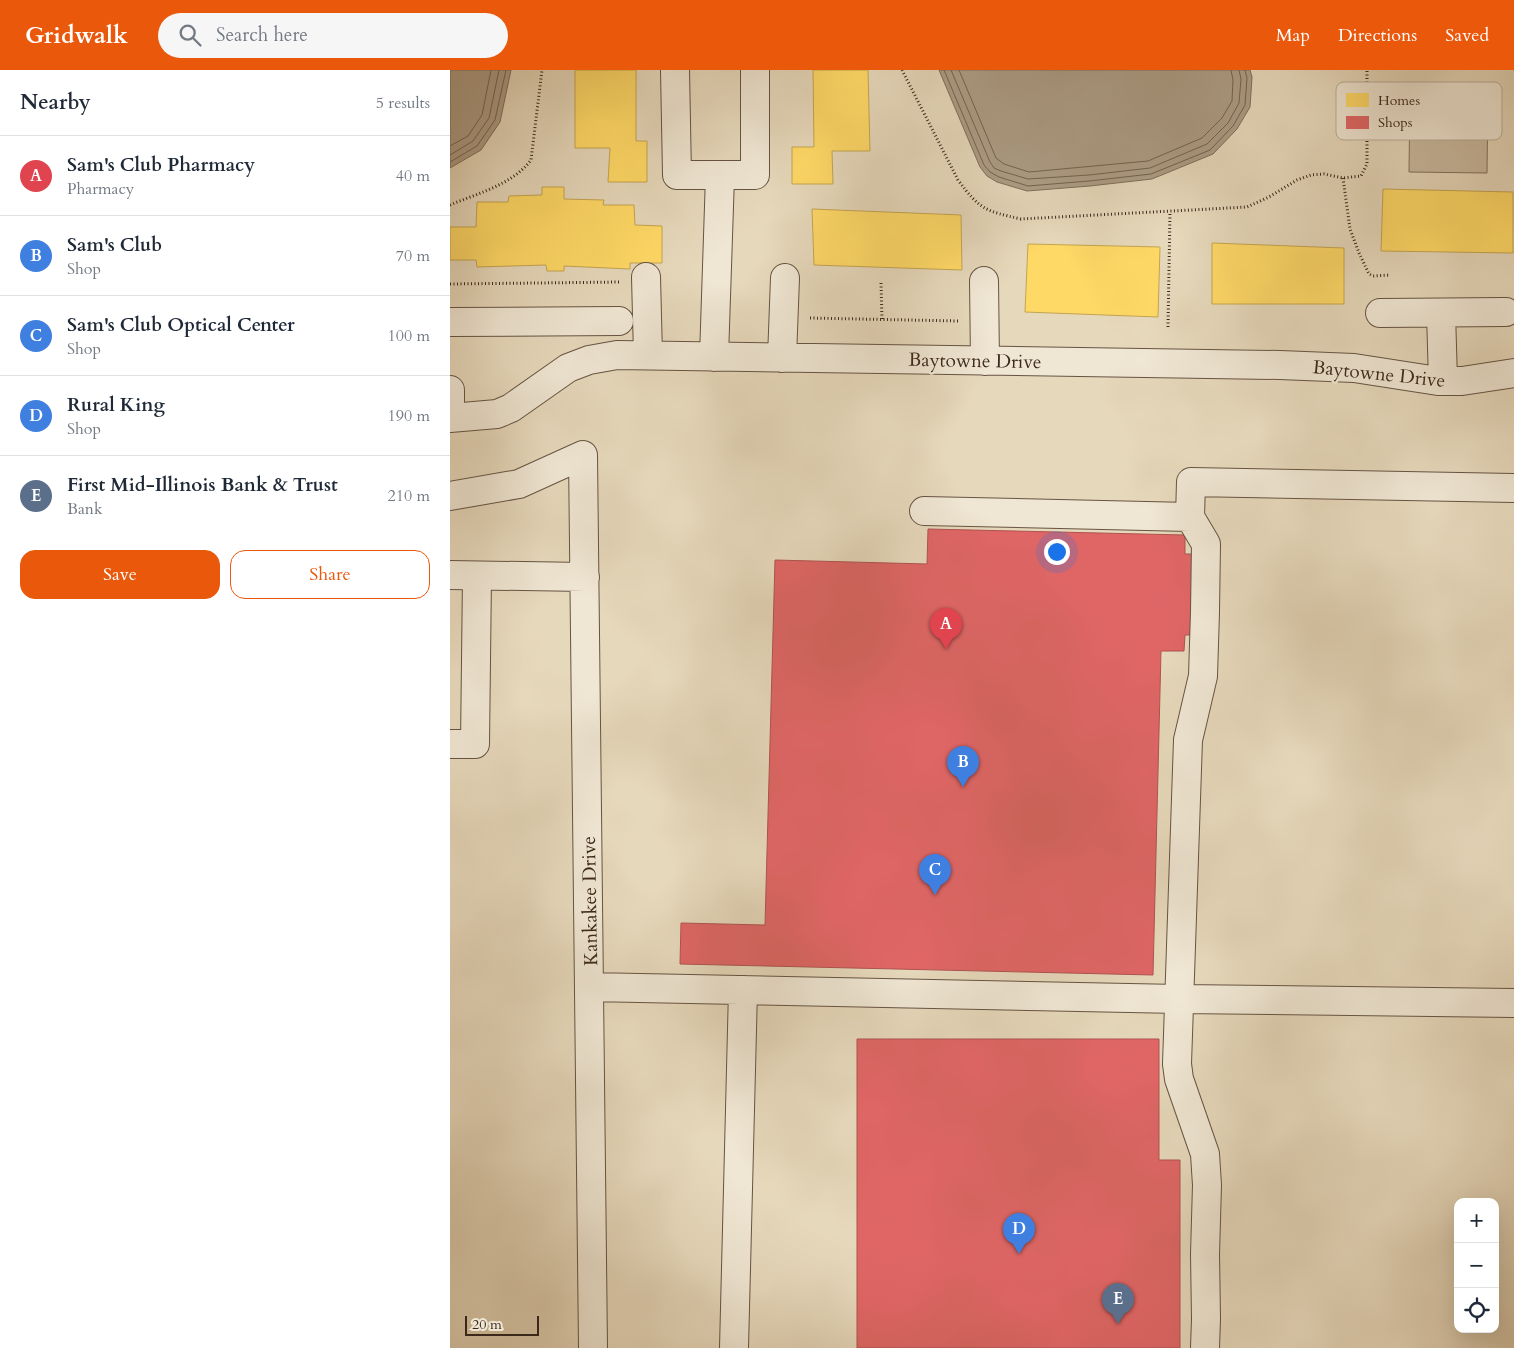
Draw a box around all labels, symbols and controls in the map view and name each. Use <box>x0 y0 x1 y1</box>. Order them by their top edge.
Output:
search box <box>158 13 508 58</box>
text: Gridwalk <box>25 19 128 52</box>
icon: search <box>176 21 204 49</box>
text: Search here <box>216 22 308 48</box>
text: Map <box>1276 23 1310 48</box>
text: Directions <box>1338 23 1417 48</box>
text: Saved <box>1445 23 1489 48</box>
legend <box>1336 82 1502 140</box>
text: Nearby <box>20 88 91 117</box>
text: Homes <box>1378 91 1420 110</box>
text: 5 results <box>376 92 430 114</box>
text: Shops <box>1378 113 1413 132</box>
text: Sam's Club Pharmacy <box>67 152 255 178</box>
text: A <box>30 165 42 187</box>
text: 40 m <box>396 165 430 187</box>
text: Pharmacy <box>67 178 134 200</box>
text: Sam's Club <box>67 232 162 258</box>
text: B <box>30 245 42 267</box>
text: 70 m <box>396 245 430 267</box>
text: Shop <box>67 258 101 280</box>
text: Sam's Club Optical Center <box>67 312 295 338</box>
text: C <box>30 325 42 347</box>
text: 100 m <box>388 325 430 347</box>
text: Shop <box>67 338 101 360</box>
street label: Baytowne Drive <box>908 347 1042 375</box>
street label: Baytowne Drive <box>1311 354 1446 394</box>
text: Rural King <box>67 392 165 418</box>
text: D <box>29 405 43 427</box>
text: 190 m <box>388 405 430 427</box>
text: Shop <box>67 418 101 440</box>
text: First Mid-Illinois Bank & Trust <box>67 472 338 498</box>
text: E <box>31 485 41 507</box>
text: 210 m <box>388 485 430 507</box>
text: Bank <box>67 498 102 520</box>
your location <box>1044 539 1070 565</box>
button: Save <box>20 550 220 599</box>
button: Share <box>230 550 430 599</box>
pin: A <box>930 608 962 649</box>
pin: B <box>947 746 979 787</box>
street label: Kankakee Drive <box>576 836 604 966</box>
pin: C <box>919 854 951 895</box>
map controls <box>1454 1198 1499 1333</box>
button: + <box>1454 1198 1499 1243</box>
pin: D <box>1003 1213 1035 1254</box>
button: − <box>1454 1243 1499 1288</box>
pin: E <box>1102 1283 1134 1324</box>
button: locate <box>1454 1288 1499 1333</box>
scale bar <box>465 1313 539 1336</box>
text: 20 m <box>472 1315 502 1334</box>

